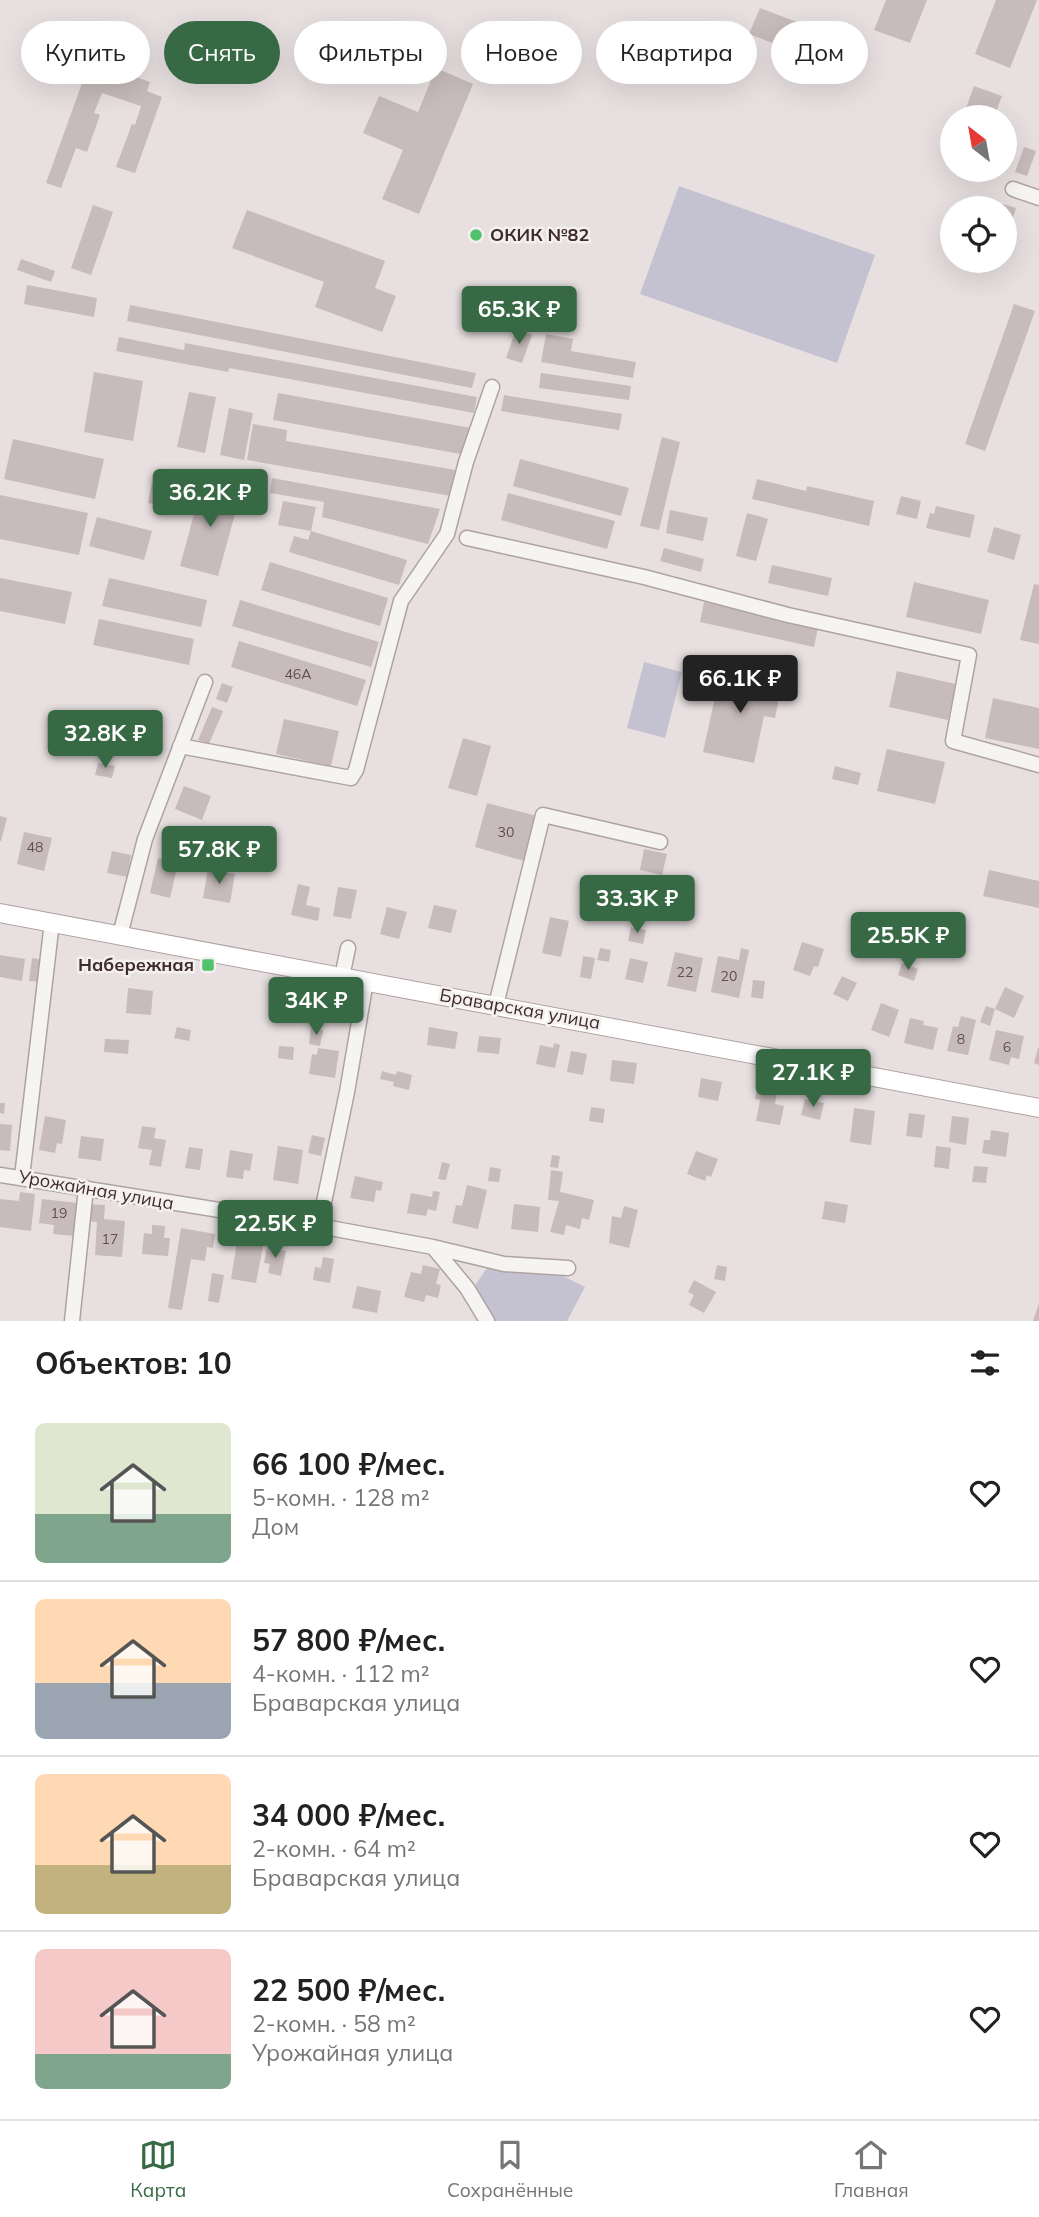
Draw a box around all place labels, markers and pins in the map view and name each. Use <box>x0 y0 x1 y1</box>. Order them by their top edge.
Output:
place label: ОКИК №82 <box>490 223 589 246</box>
marker: ОКИК №82 <box>468 227 484 243</box>
pin: 65.3K ₽ <box>454 286 584 346</box>
pin: 36.2K ₽ <box>145 470 275 529</box>
pin: 66.1K ₽ <box>675 656 805 715</box>
pin: 32.8K ₽ <box>40 710 170 770</box>
pin: 57.8K ₽ <box>154 826 284 886</box>
pin: 33.3K ₽ <box>572 876 702 935</box>
pin: 25.5K ₽ <box>843 912 973 972</box>
place label: Набережная <box>78 953 194 976</box>
marker: Набережная <box>200 957 216 973</box>
pin: 34K ₽ <box>267 978 365 1037</box>
pin: 27.1K ₽ <box>748 1050 878 1109</box>
pin: 22.5K ₽ <box>210 1200 340 1260</box>

